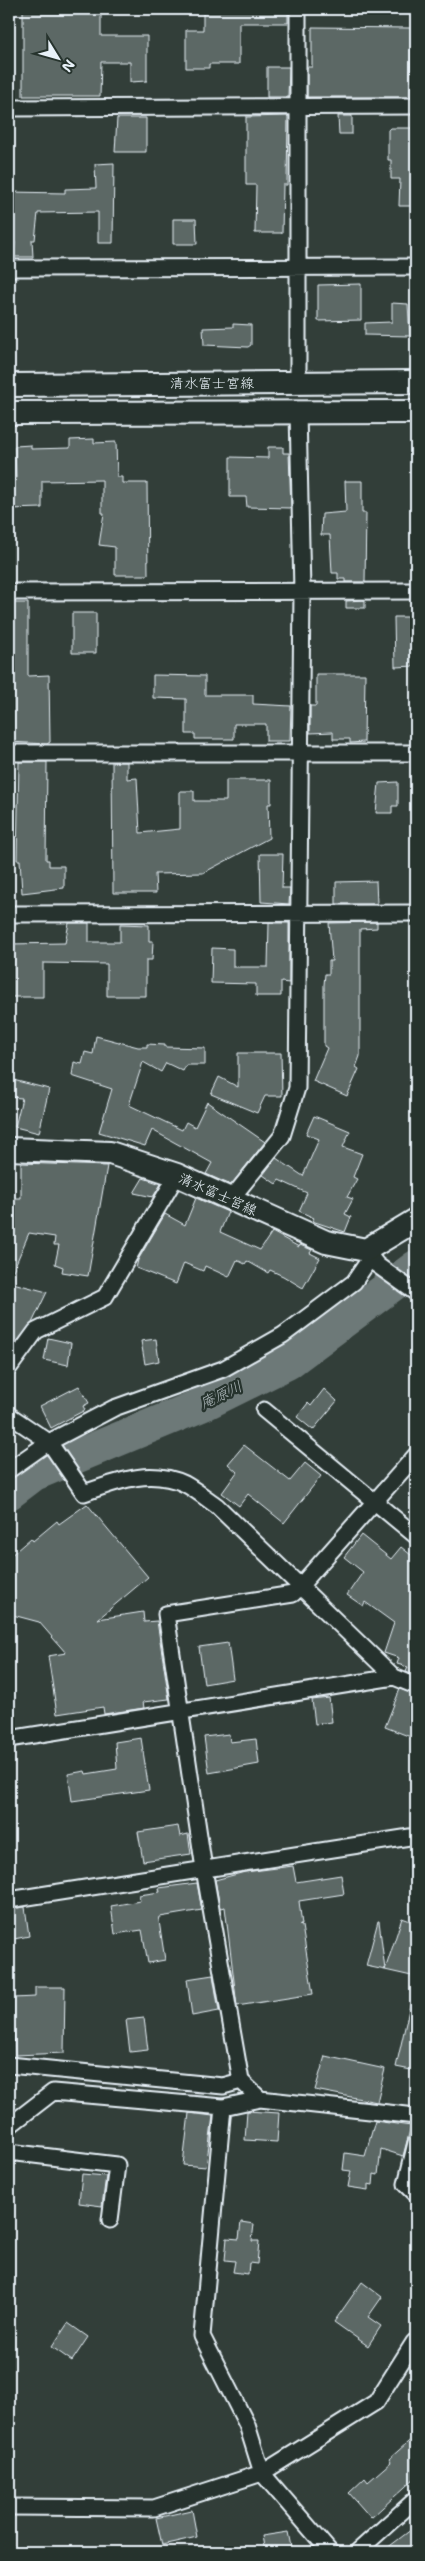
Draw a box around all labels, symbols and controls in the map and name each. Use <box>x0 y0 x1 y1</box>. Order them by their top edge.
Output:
north arrow <box>32 32 82 82</box>
text: N <box>58 56 79 76</box>
street label: 清水富士宮線 <box>170 374 254 392</box>
street label: 清水富士宮線 <box>176 1169 260 1219</box>
water label: 庵原川 <box>196 1376 246 1414</box>

